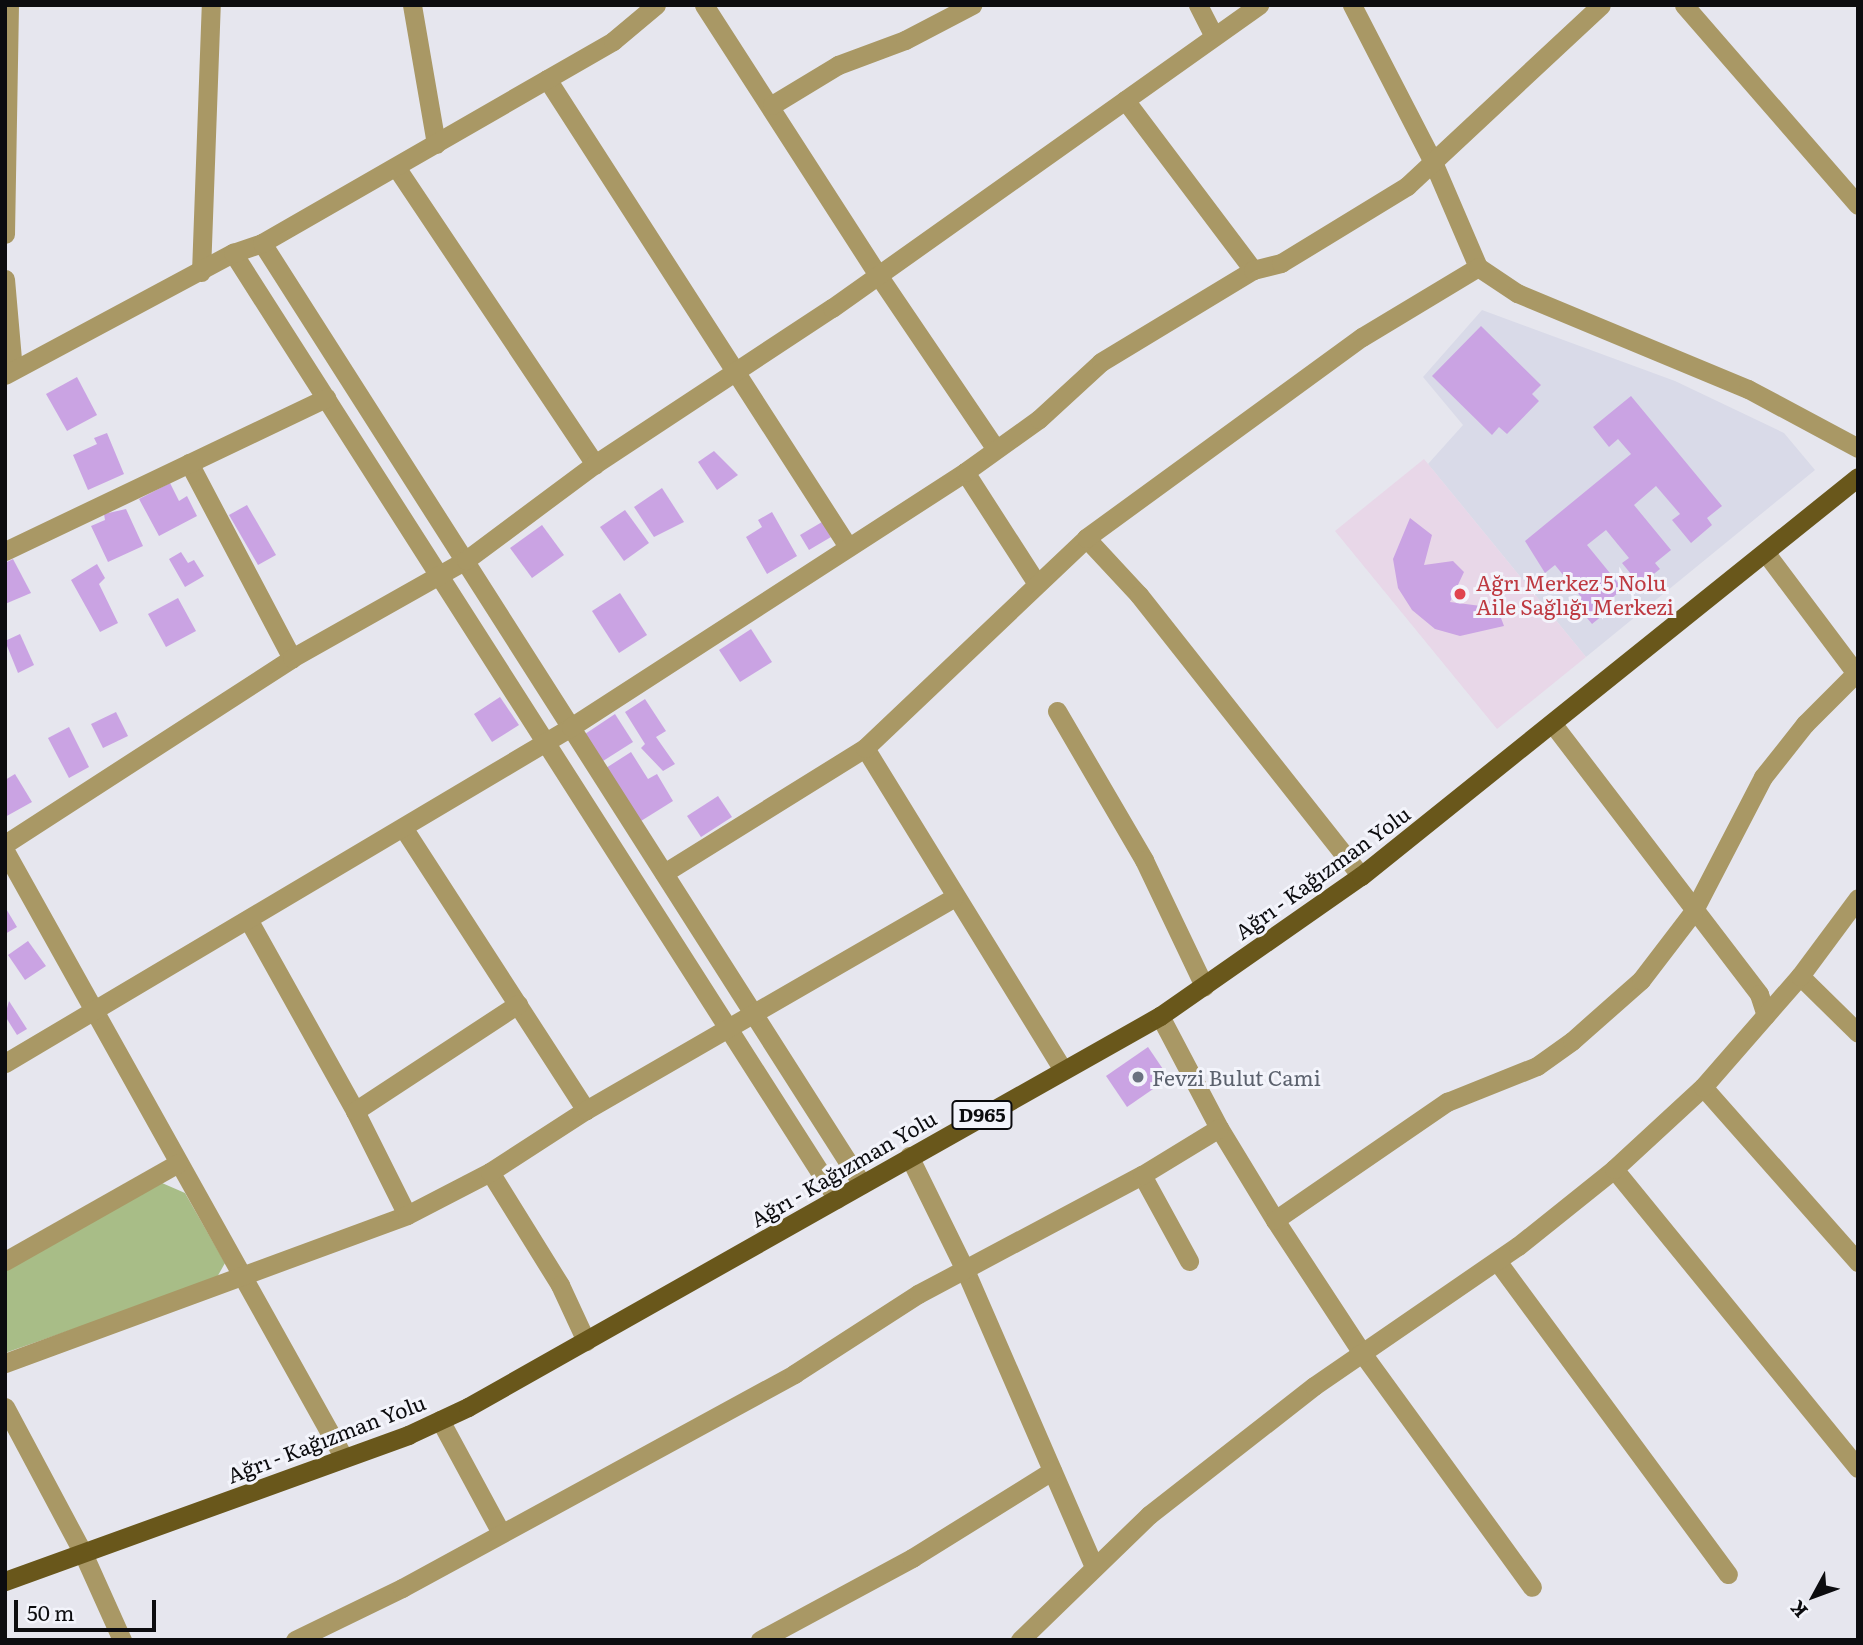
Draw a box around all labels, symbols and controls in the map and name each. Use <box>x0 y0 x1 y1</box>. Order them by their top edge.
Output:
place label: Ağrı Merkez 5 Nolu Aile Sağlığı Merkezi <box>1476 569 1674 619</box>
marker: Ağrı Merkez 5 Nolu Aile Sağlığı Merkezi <box>1450 584 1470 604</box>
street label: Ağrı - Kağızman Yolu <box>1230 800 1414 944</box>
place label: Fevzi Bulut Cami <box>1152 1064 1321 1090</box>
marker: Fevzi Bulut Cami <box>1130 1069 1146 1085</box>
road number: D965 <box>950 1100 1014 1130</box>
street label: Ağrı - Kağızman Yolu <box>746 1105 940 1231</box>
street label: Ağrı - Kağızman Yolu <box>223 1389 429 1487</box>
north arrow <box>1779 1561 1849 1631</box>
scale bar <box>18 1586 159 1630</box>
text: K <box>1783 1595 1814 1625</box>
text: 50 m <box>27 1596 74 1627</box>

